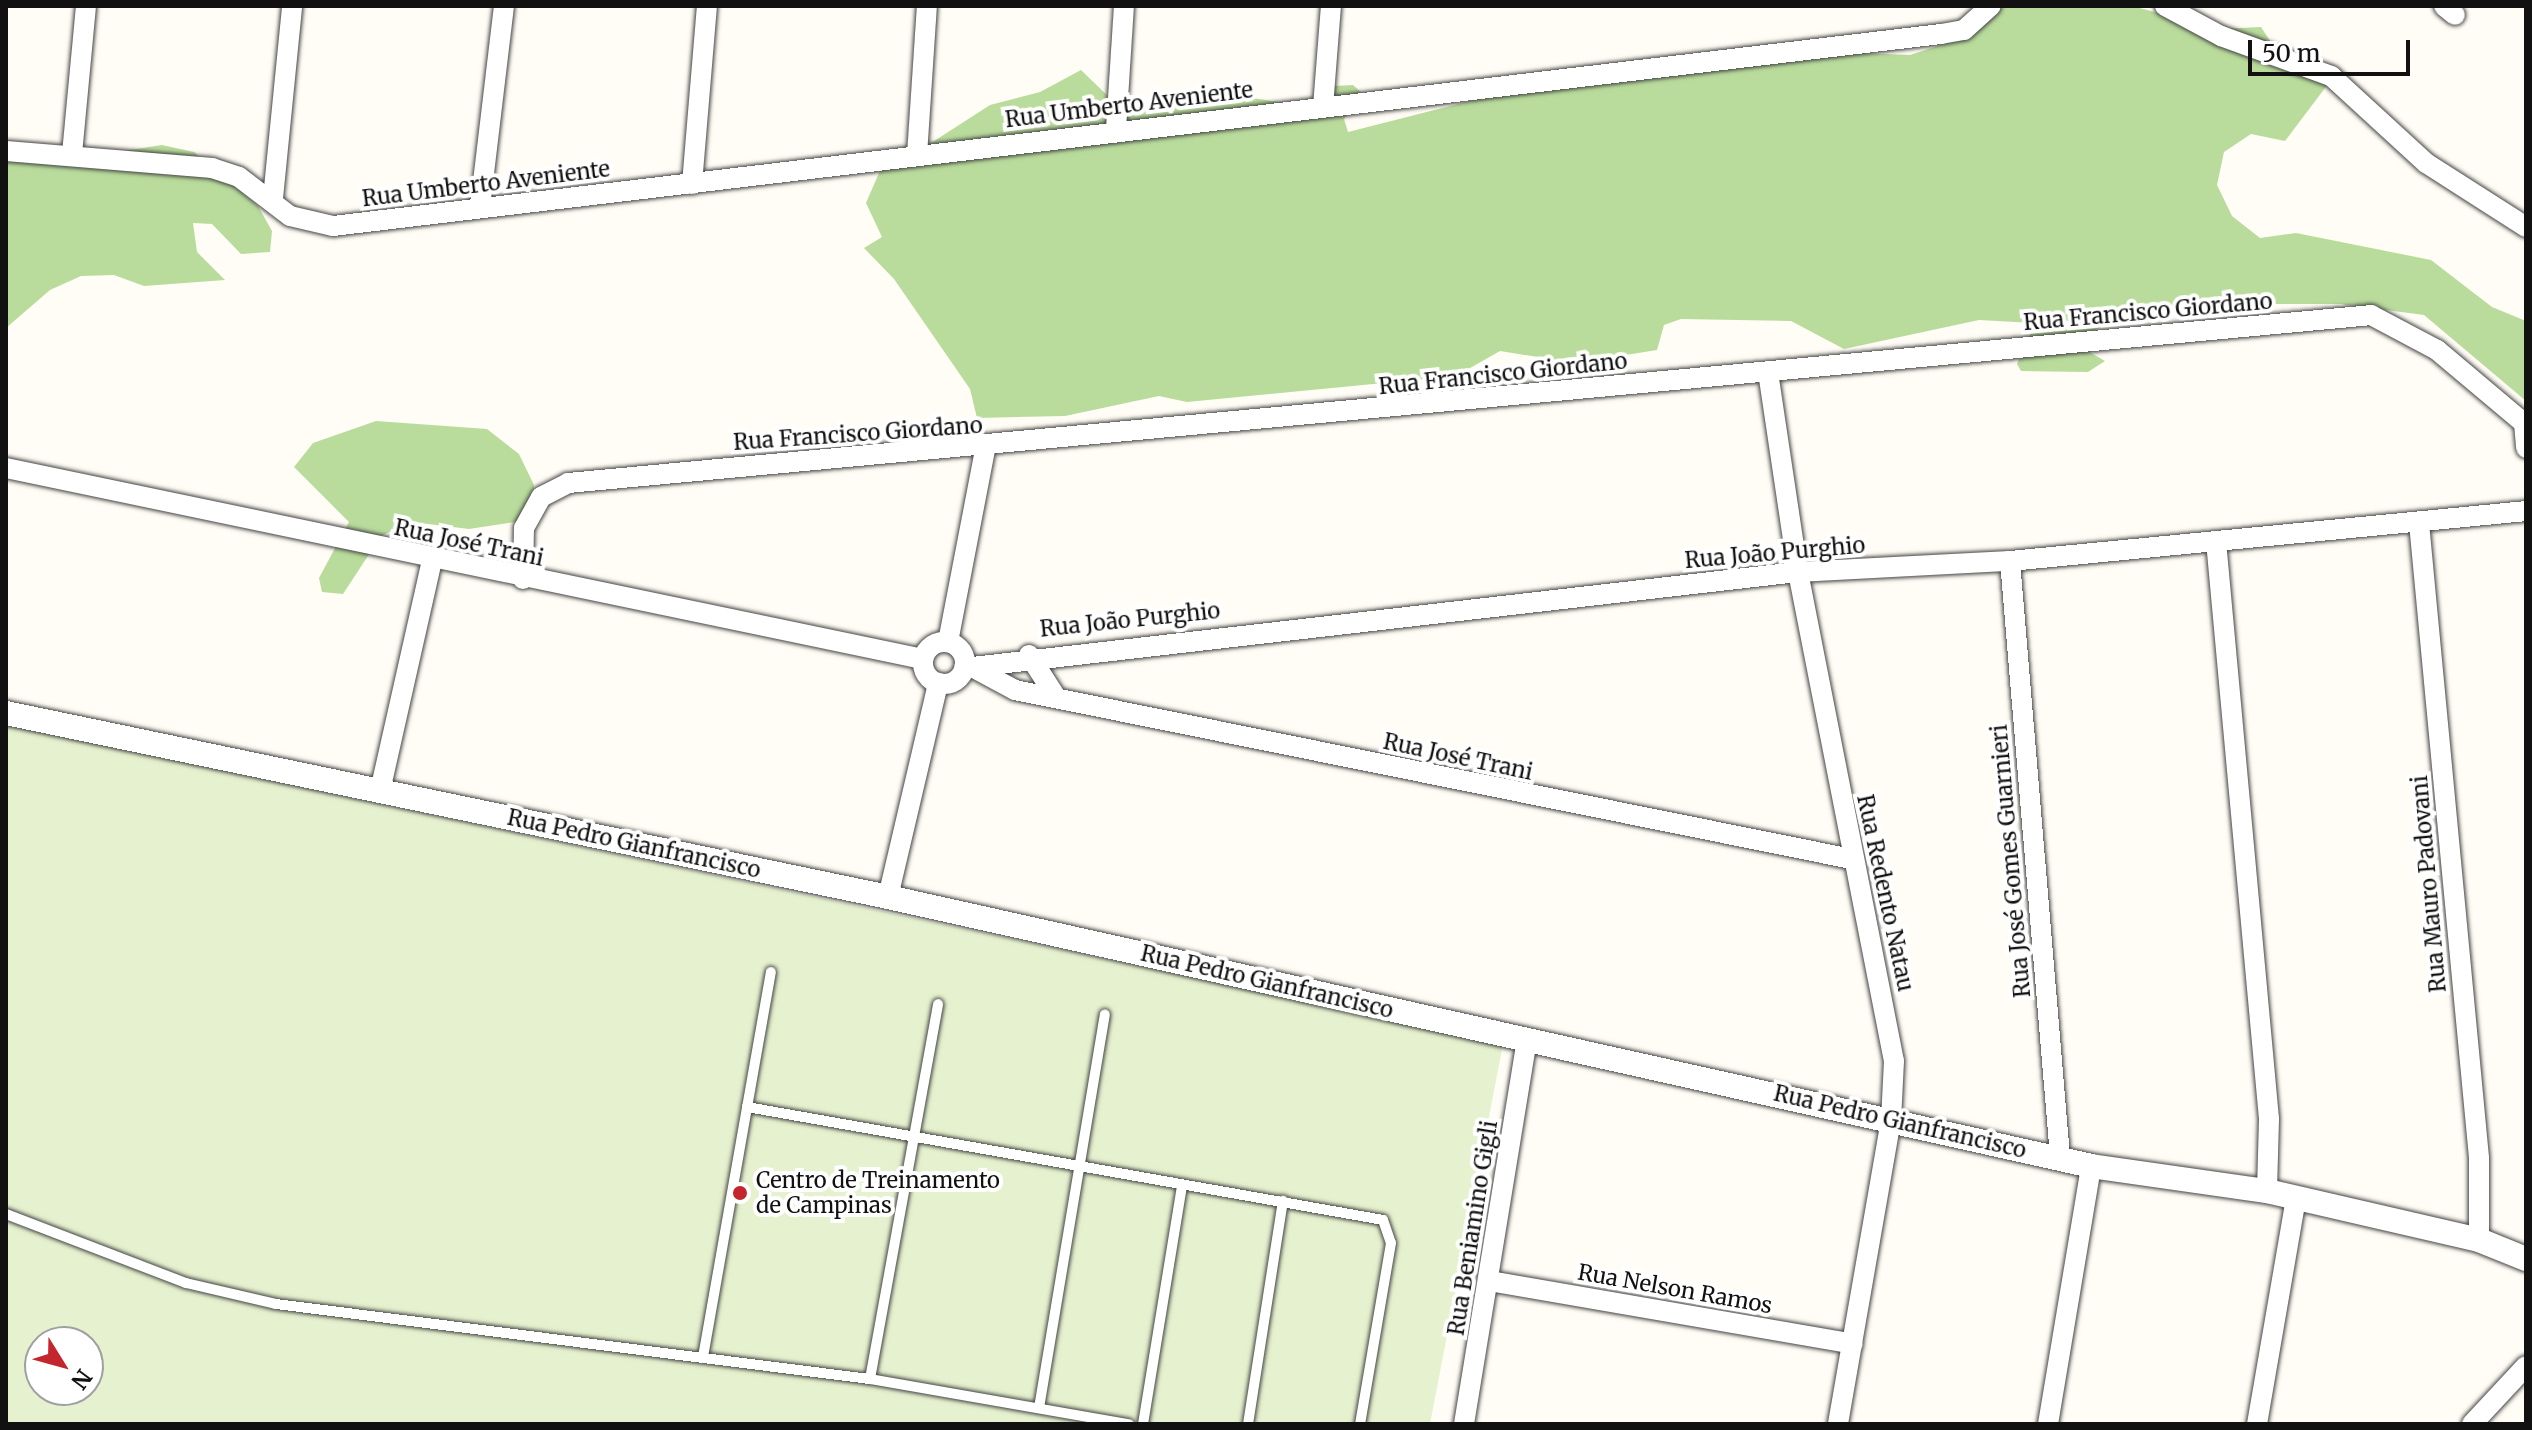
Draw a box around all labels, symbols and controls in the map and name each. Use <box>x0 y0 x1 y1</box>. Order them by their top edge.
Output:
scale bar <box>2252 24 2414 74</box>
text: 50 m <box>2262 38 2321 69</box>
street label: Rua Umberto Aveniente <box>1004 77 1254 133</box>
street label: Rua Umberto Aveniente <box>361 156 611 212</box>
street label: Rua Francisco Giordano <box>2022 288 2274 336</box>
street label: Rua Francisco Giordano <box>1377 348 1629 400</box>
street label: Rua Francisco Giordano <box>732 412 984 456</box>
street label: Rua José Trani <box>392 514 546 572</box>
street label: Rua João Purghio <box>1684 532 1866 574</box>
street label: Rua João Purghio <box>1039 597 1221 643</box>
street label: Rua José Gomes Guarnieri <box>1986 723 2036 999</box>
street label: Rua José Trani <box>1381 728 1535 786</box>
street label: Rua Mauro Padovani <box>2406 774 2452 994</box>
street label: Rua Redento Natau <box>1851 792 1919 994</box>
street label: Rua Pedro Gianfrancisco <box>505 804 763 884</box>
street label: Rua Pedro Gianfrancisco <box>1138 940 1396 1024</box>
street label: Rua Pedro Gianfrancisco <box>1771 1080 2029 1164</box>
street label: Rua Beniamino Gigli <box>1443 1119 1503 1337</box>
place label: Centro de Treinamento de Campinas <box>756 1167 1000 1218</box>
marker: Centro de Treinamento de Campinas <box>731 1184 749 1202</box>
street label: Rua Nelson Ramos <box>1576 1259 1774 1319</box>
north arrow <box>24 1326 104 1406</box>
text: N <box>65 1364 98 1395</box>

